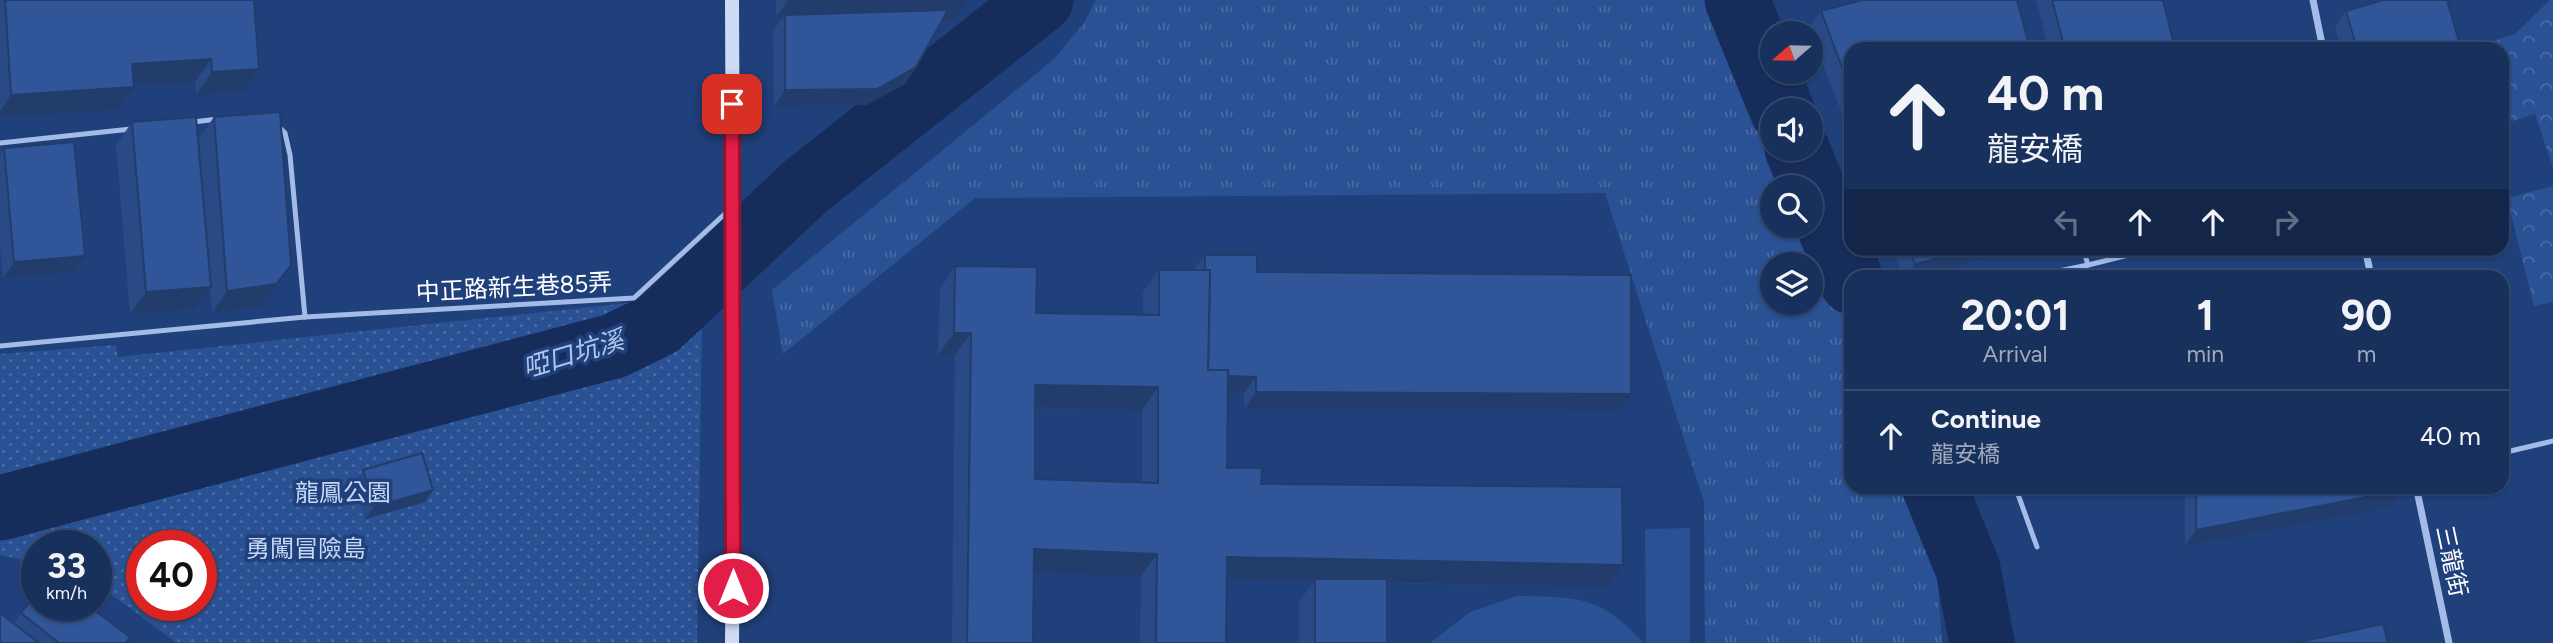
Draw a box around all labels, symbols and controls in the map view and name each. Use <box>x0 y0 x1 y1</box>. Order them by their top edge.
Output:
north arrow <box>1760 21 1824 84</box>
map controls <box>1760 21 1823 315</box>
text: 40 m <box>1987 63 2104 122</box>
icon: ahead <box>1872 70 1963 161</box>
pin <box>702 74 762 134</box>
icon: arrive <box>713 85 751 123</box>
button: sound <box>1760 98 1823 161</box>
text: 龍安橋 <box>1987 130 2083 168</box>
button: search <box>1760 175 1823 238</box>
icon: left <box>2048 203 2086 241</box>
icon: ahead <box>2121 203 2159 241</box>
icon: ahead <box>2194 203 2232 241</box>
icon: right <box>2267 203 2305 241</box>
button: layers <box>1760 252 1823 315</box>
street label: 中正路新生巷85弄 <box>415 267 613 307</box>
text: 20:01 <box>1961 290 2070 341</box>
text: 1 <box>2196 290 2214 341</box>
text: 90 <box>2341 290 2392 341</box>
water label: 啞口坑溪 <box>519 322 631 385</box>
text: Arrival <box>1983 340 2048 368</box>
text: min <box>2186 340 2224 368</box>
text: m <box>2357 340 2376 368</box>
text: Continue <box>1931 403 2041 435</box>
icon: ahead <box>1872 417 1910 455</box>
text: 40 m <box>2420 420 2481 452</box>
text: 龍安橋 <box>1931 440 2000 468</box>
park label: 龍鳳公園 <box>295 478 391 507</box>
street label: 三龍街 <box>2430 523 2474 599</box>
speed limit sign: 40 <box>126 530 217 621</box>
park label: 勇闖冒險島 <box>246 534 366 563</box>
text: 33 <box>47 545 86 587</box>
position arrow <box>696 551 770 625</box>
text: km/h <box>46 582 87 604</box>

